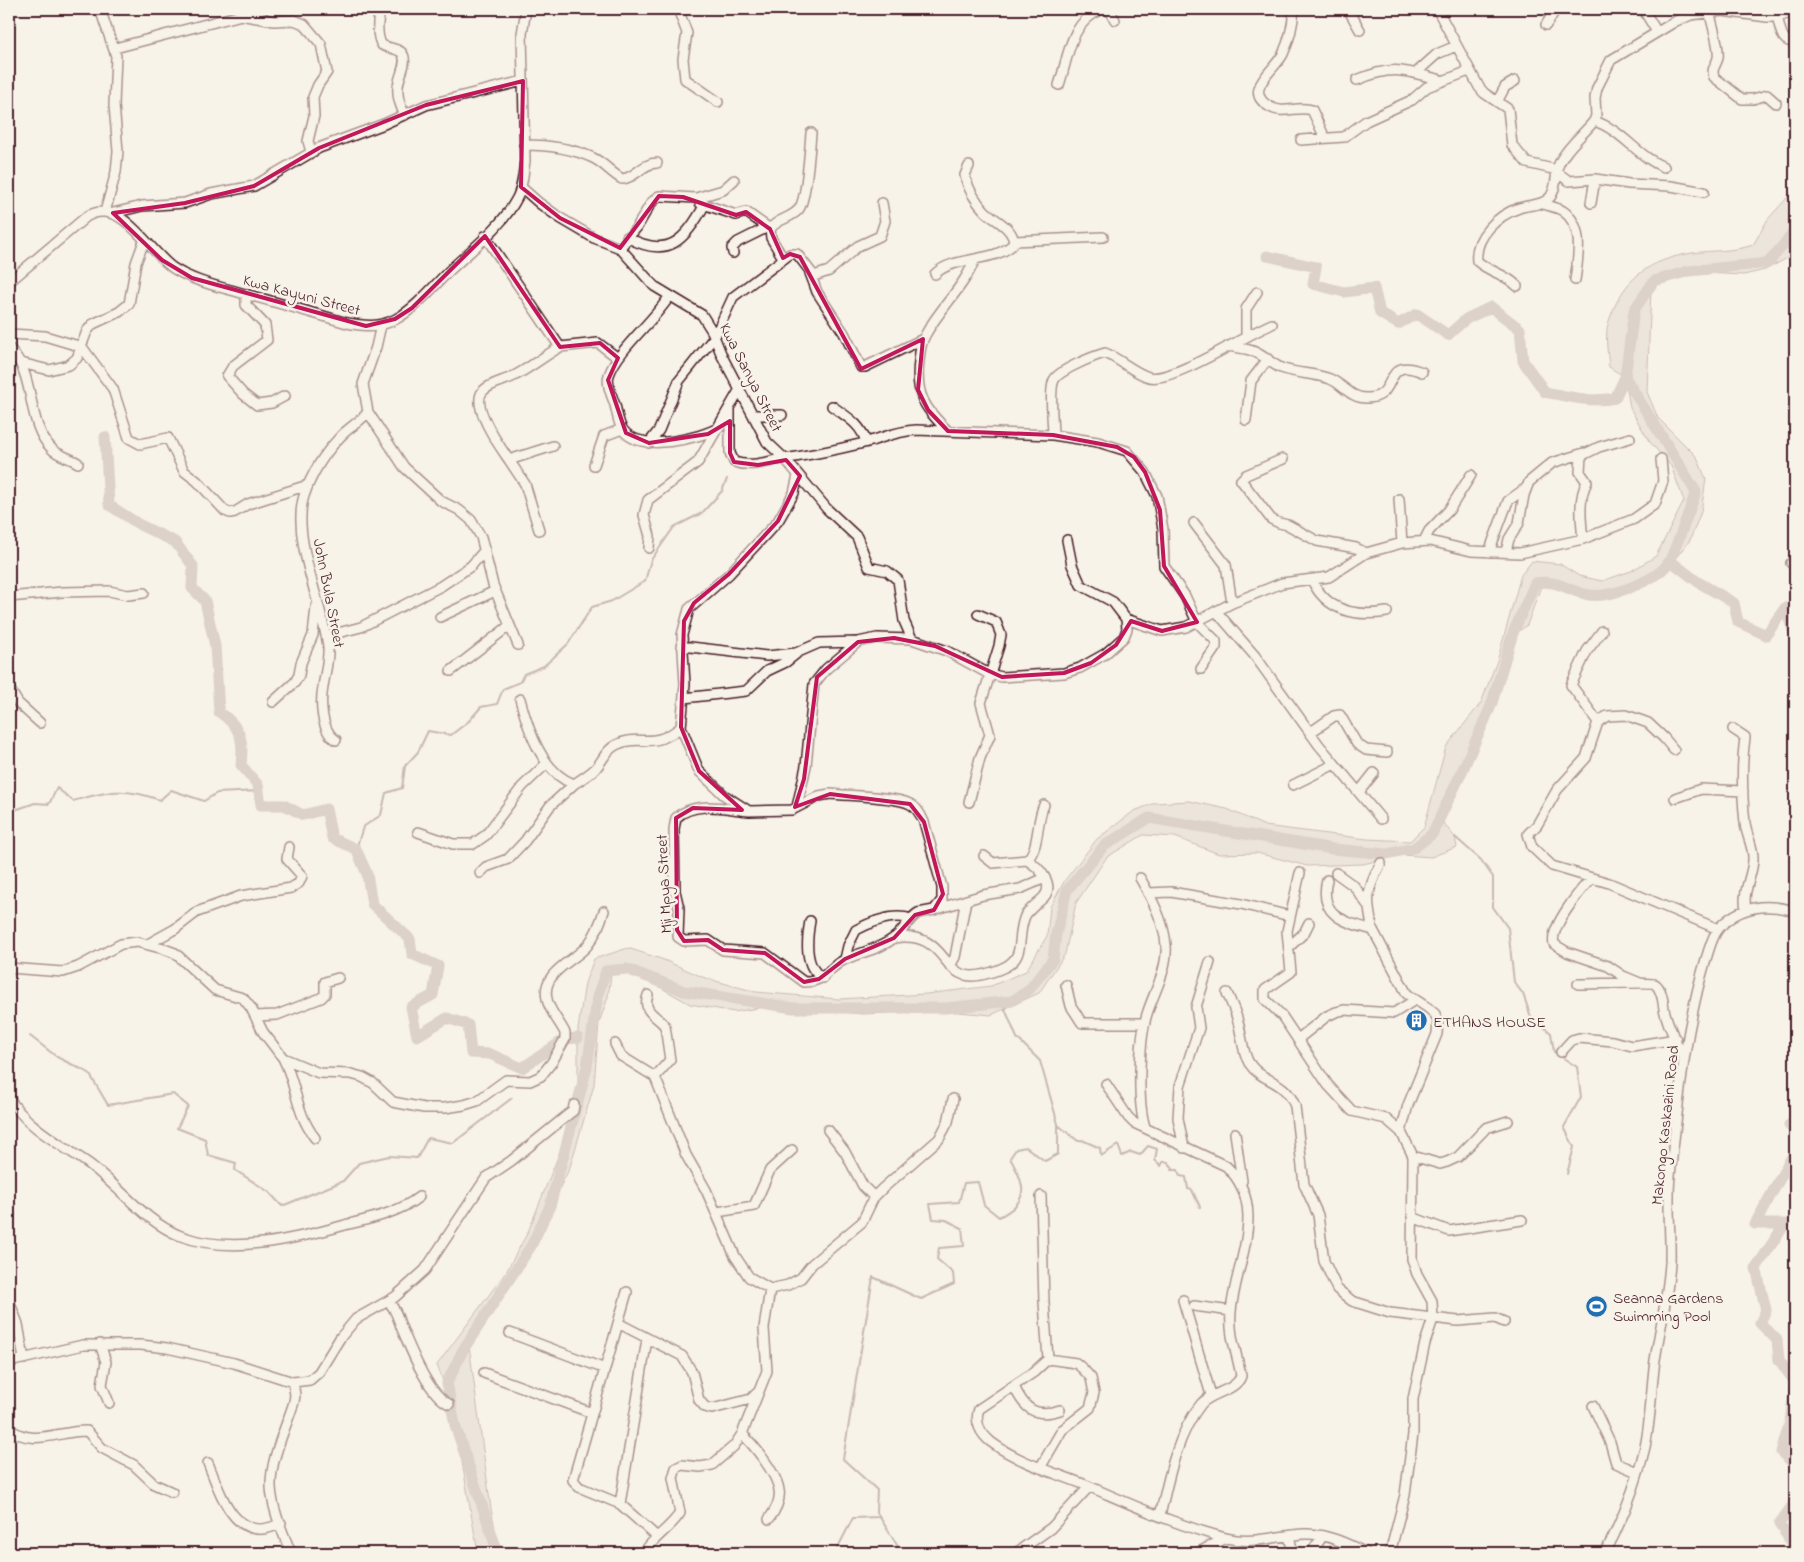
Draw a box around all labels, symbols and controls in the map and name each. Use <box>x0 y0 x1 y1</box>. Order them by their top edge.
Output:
street label: Kwa Kayuni Street <box>240 269 363 323</box>
street label: Kwa Sanya Street <box>712 319 788 437</box>
street label: John Bula Street <box>306 537 350 651</box>
street label: Mji Mpya Street <box>650 833 680 934</box>
building icon: ETHANS HOUSE <box>1405 1009 1429 1033</box>
place label: ETHANS HOUSE <box>1433 1011 1546 1035</box>
street label: Makongo Kaskazini Road <box>1646 1044 1686 1206</box>
place label: Seanna Gardens Swimming Pool <box>1613 1287 1723 1329</box>
sports icon: Seanna Gardens Swimming Pool <box>1585 1294 1609 1318</box>

